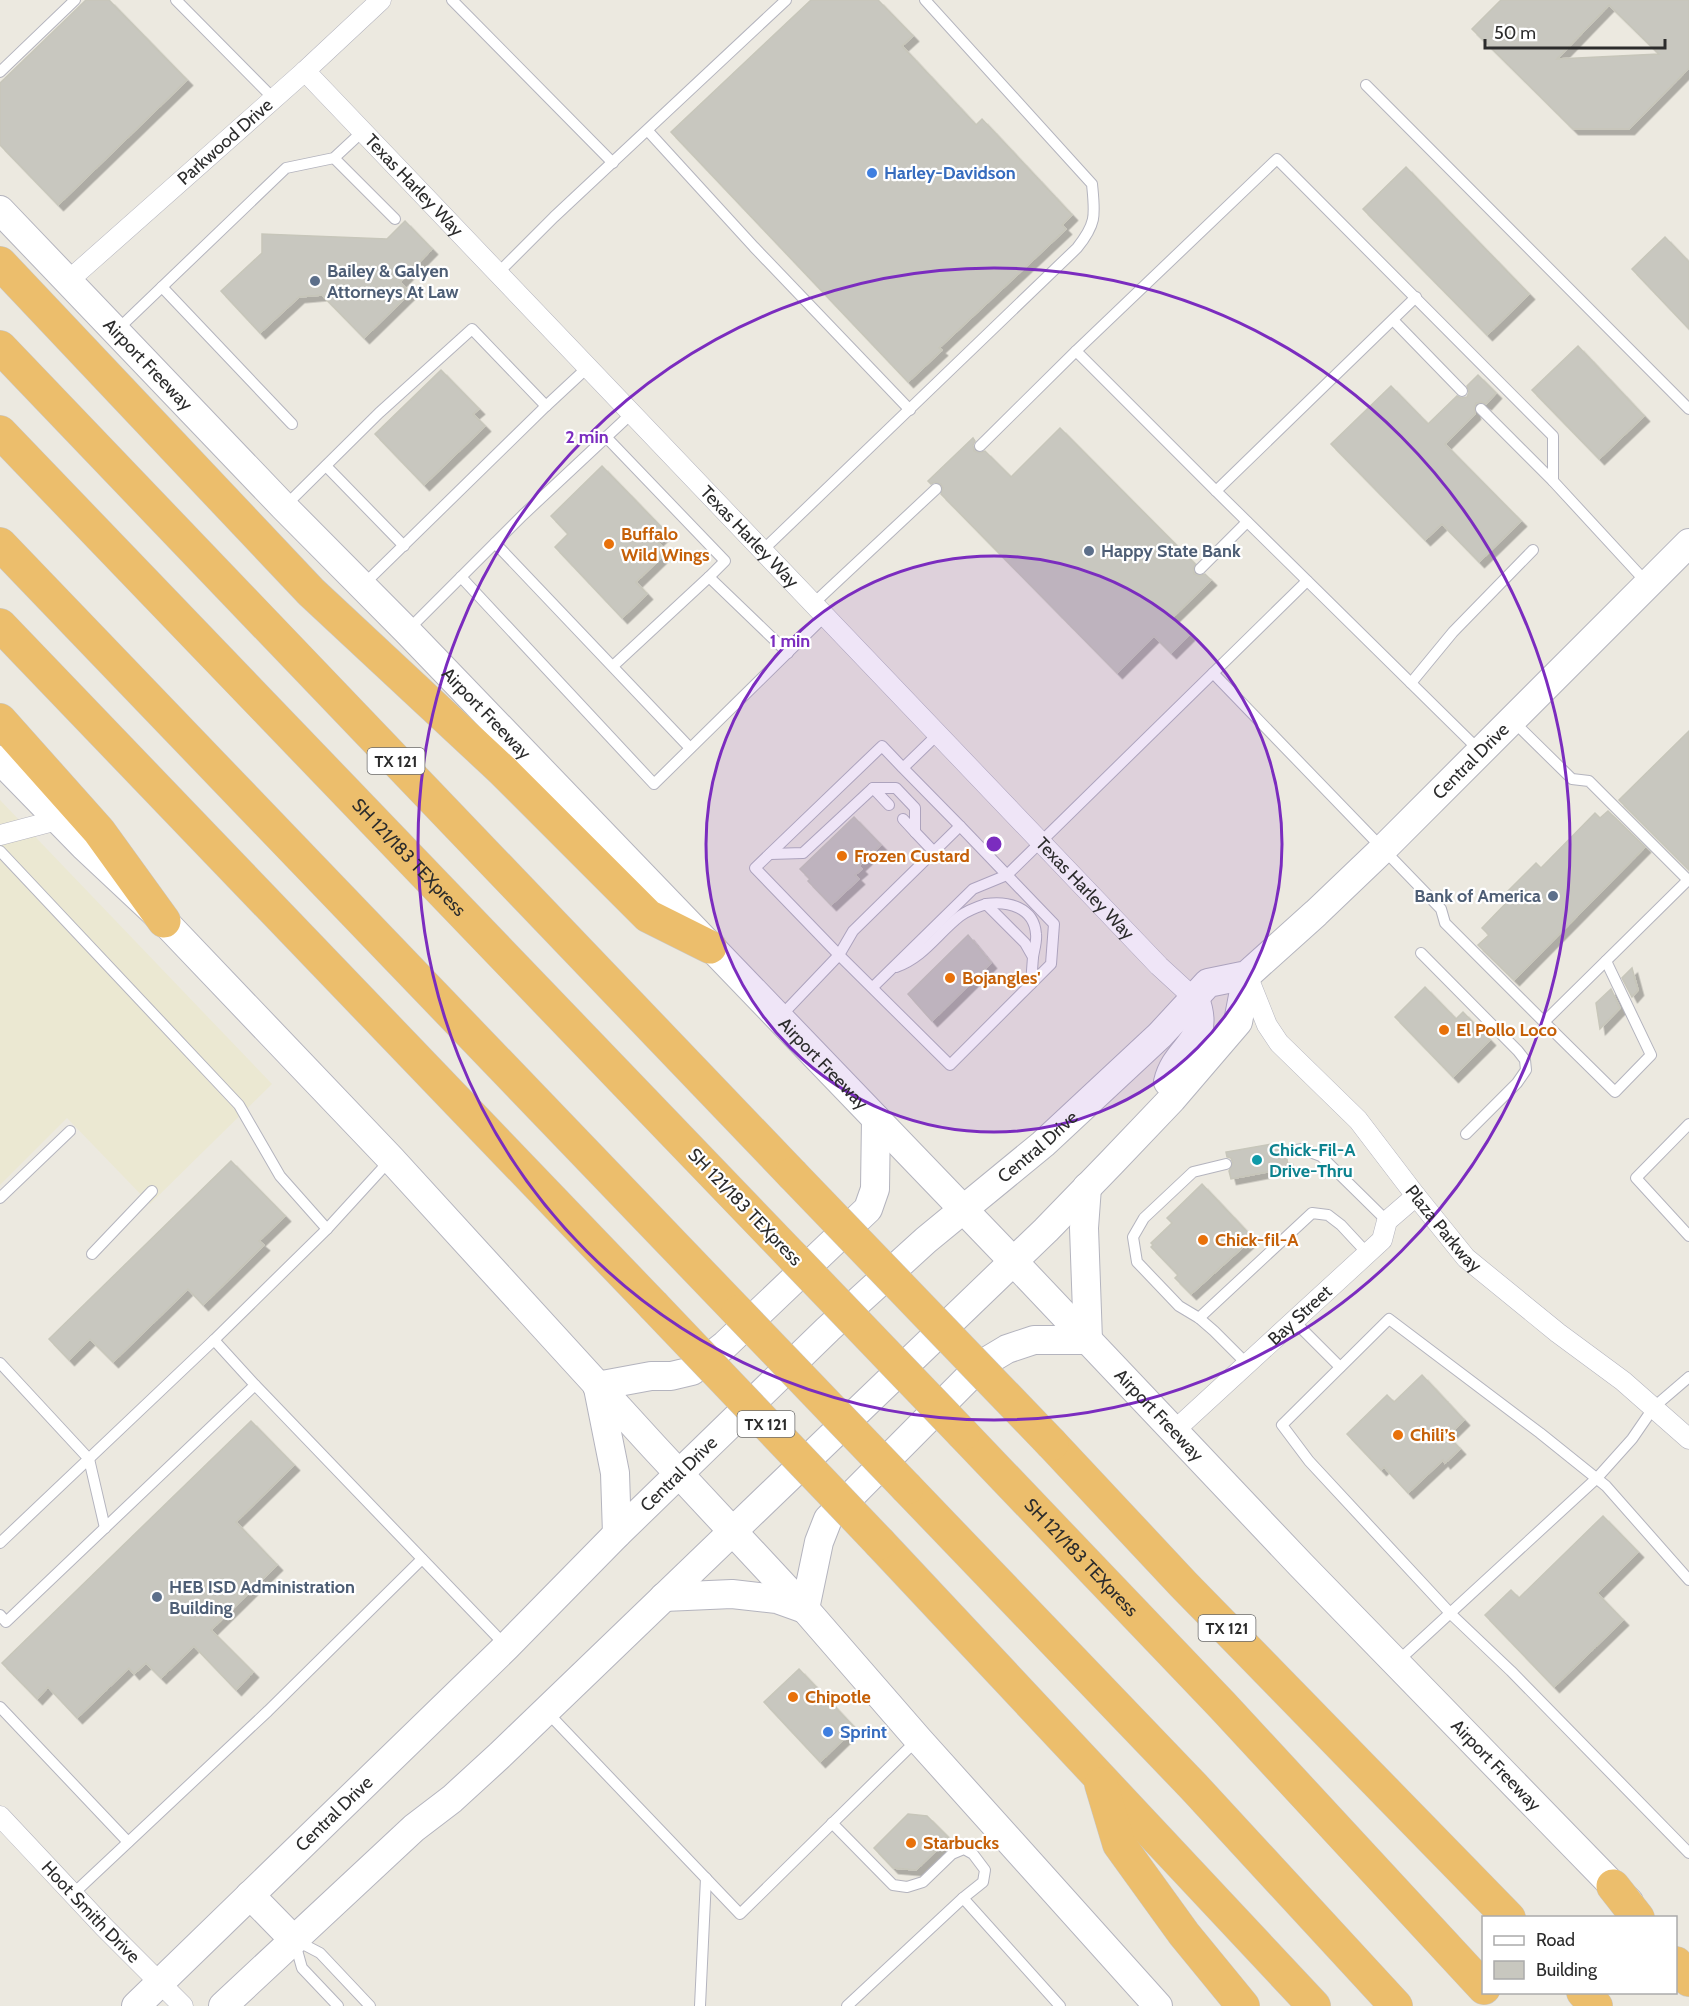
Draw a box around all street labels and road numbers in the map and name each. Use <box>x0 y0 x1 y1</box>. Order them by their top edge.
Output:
street label: Parkwood Drive <box>173 94 277 190</box>
street label: Texas Harley Way <box>360 130 468 241</box>
street label: Airport Freeway <box>99 314 197 415</box>
street label: Texas Harley Way <box>696 481 803 593</box>
street label: Airport Freeway <box>437 663 536 764</box>
street label: Central Drive <box>1428 718 1514 804</box>
road number: TX 121 <box>368 748 424 774</box>
street label: SH 121/183 TEXpress <box>347 794 470 921</box>
street label: Texas Harley Way <box>1031 833 1139 944</box>
street label: Airport Freeway <box>774 1013 873 1114</box>
street label: Central Drive <box>993 1106 1082 1188</box>
street label: SH 121/183 TEXpress <box>683 1144 807 1270</box>
street label: Plaza Parkway <box>1401 1181 1486 1277</box>
street label: Bay Street <box>1264 1281 1336 1350</box>
street label: Airport Freeway <box>1110 1364 1208 1466</box>
road number: TX 121 <box>738 1411 795 1437</box>
street label: Central Drive <box>636 1432 722 1516</box>
street label: SH 121/183 TEXpress <box>1020 1494 1143 1621</box>
road number: TX 121 <box>1198 1615 1256 1641</box>
street label: Airport Freeway <box>1446 1715 1545 1816</box>
street label: Central Drive <box>291 1771 377 1856</box>
street label: Hoot Smith Drive <box>37 1856 144 1967</box>

